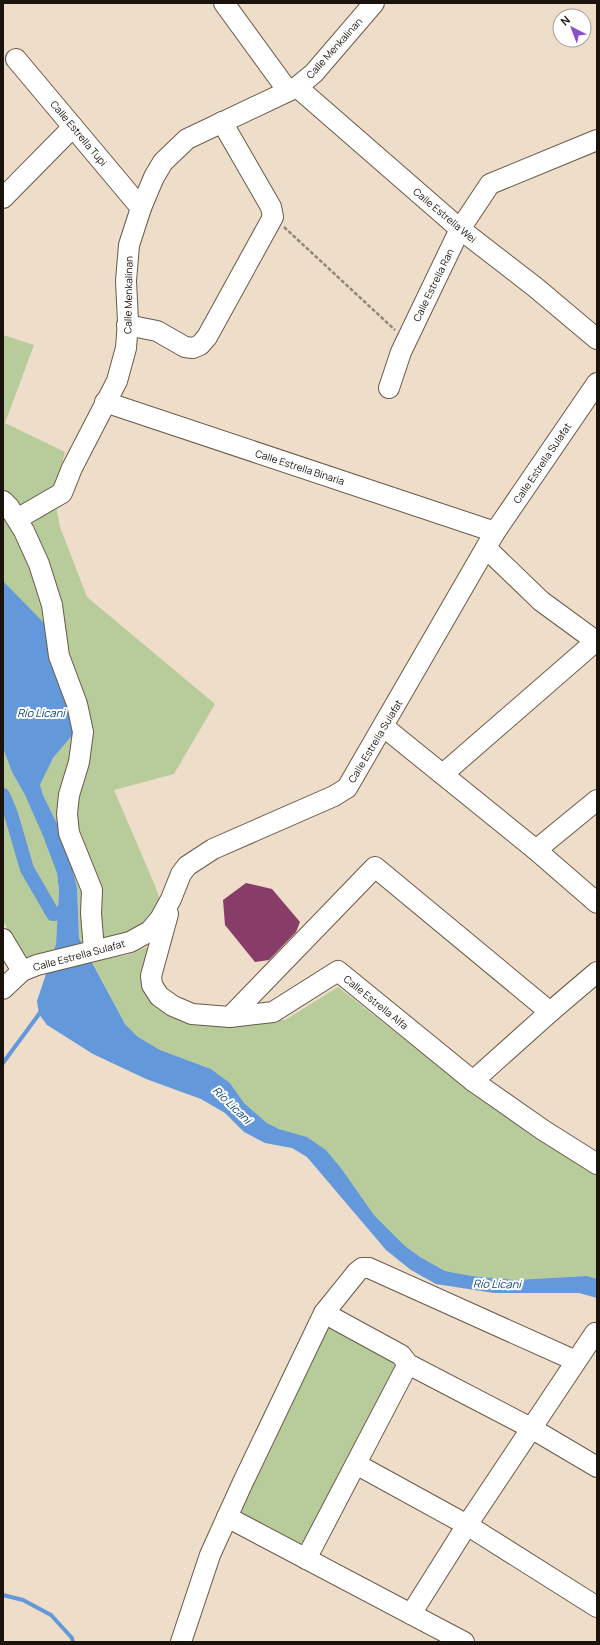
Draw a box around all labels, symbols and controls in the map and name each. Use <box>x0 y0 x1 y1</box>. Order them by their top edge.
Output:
north arrow <box>552 8 592 48</box>
text: N <box>557 12 573 28</box>
street label: Calle Menkalinan <box>303 14 365 82</box>
street label: Calle Estrella Tupi <box>47 97 111 169</box>
street label: Calle Estrella Wei <box>410 184 480 246</box>
street label: Calle Estrella Ran <box>409 246 457 324</box>
street label: Calle Menkalinan <box>120 256 136 334</box>
street label: Calle Estrella Sulafat <box>510 420 574 506</box>
street label: Calle Estrella Binaria <box>254 446 346 488</box>
street label: Calle Estrella Sulafat <box>345 697 405 785</box>
water label: Río Licani <box>17 705 66 720</box>
street label: Calle Estrella Sulafat <box>31 936 127 974</box>
street label: Calle Estrella Alfa <box>341 972 411 1032</box>
water label: Río Licani <box>210 1083 256 1128</box>
water label: Río Licani <box>473 1276 522 1291</box>

